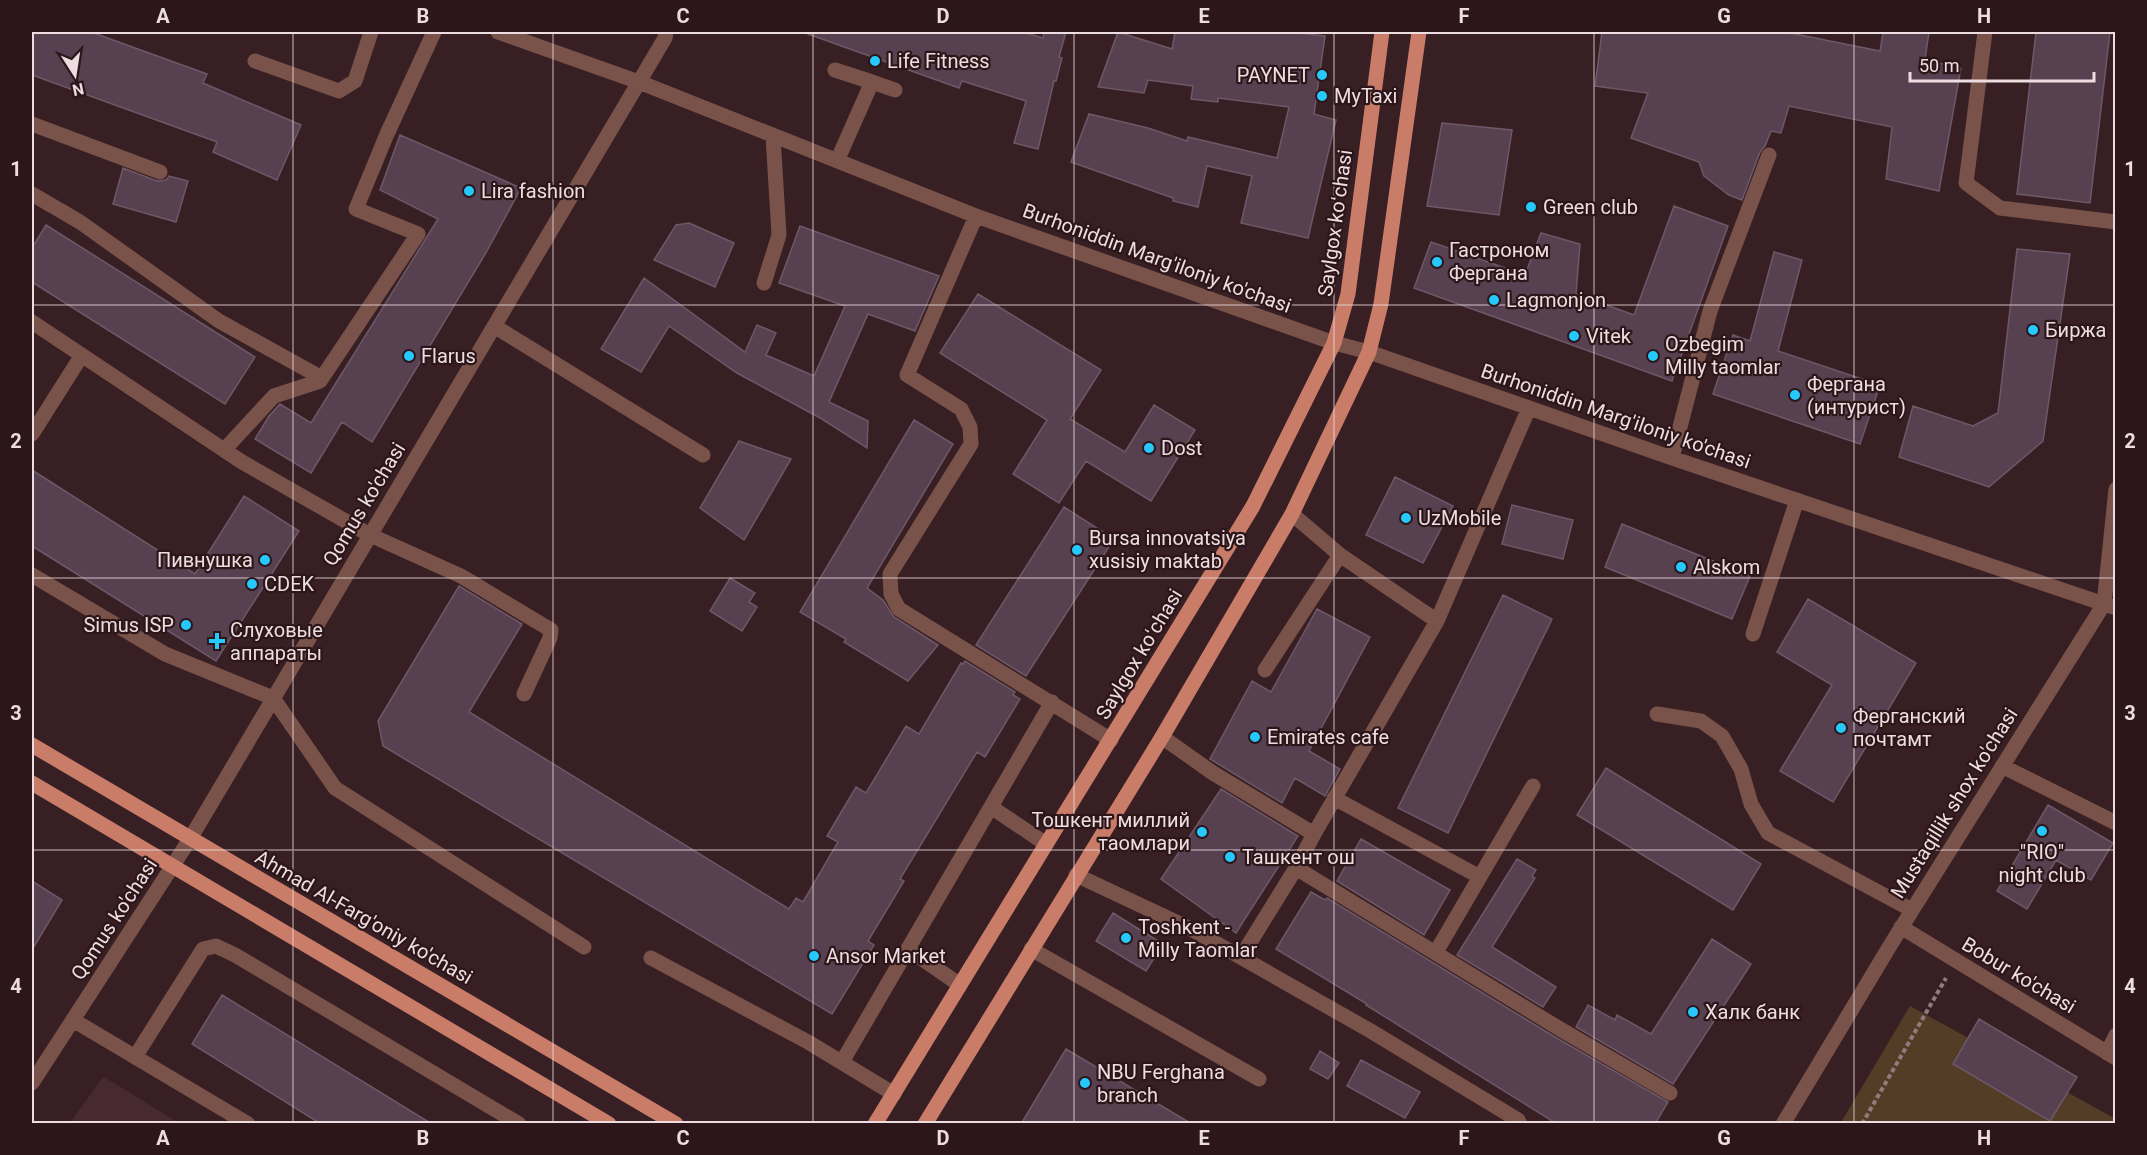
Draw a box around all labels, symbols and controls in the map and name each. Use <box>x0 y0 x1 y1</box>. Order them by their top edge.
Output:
text: A <box>156 4 170 28</box>
text: B <box>417 4 429 28</box>
text: C <box>676 4 690 28</box>
text: D <box>937 4 950 28</box>
text: E <box>1198 4 1210 28</box>
text: F <box>1459 4 1470 28</box>
text: G <box>1717 4 1731 28</box>
text: H <box>1977 4 1991 28</box>
north arrow <box>45 45 105 105</box>
scale bar <box>1910 45 2094 83</box>
place label: Life Fitness <box>887 49 990 73</box>
marker: Life Fitness <box>868 54 882 68</box>
text: 50 m <box>1919 55 1959 76</box>
place label: PAYNET <box>1237 63 1310 87</box>
marker: PAYNET <box>1315 68 1329 82</box>
text: N <box>71 79 86 100</box>
place label: MyTaxi <box>1334 84 1397 108</box>
marker: MyTaxi <box>1315 89 1329 103</box>
street label: Saylgox koʻchasi <box>1313 148 1357 298</box>
text: 1 <box>10 157 22 181</box>
text: 1 <box>2124 157 2136 181</box>
place label: Lira fashion <box>481 179 585 203</box>
marker: Lira fashion <box>462 184 476 198</box>
place label: Green club <box>1543 195 1638 219</box>
street label: Burhoniddin Marg'iloniy ko'chasi <box>1020 198 1294 318</box>
marker: Green club <box>1524 200 1538 214</box>
place label: Гастроном Фергана <box>1449 238 1549 285</box>
marker: Гастроном Фергана <box>1430 255 1444 269</box>
place label: Lagmonjon <box>1506 288 1606 312</box>
marker: Lagmonjon <box>1487 293 1501 307</box>
place label: Биржа <box>2045 318 2106 342</box>
marker: Биржа <box>2026 323 2040 337</box>
place label: Vitek <box>1586 324 1632 348</box>
marker: Vitek <box>1567 329 1581 343</box>
place label: Ozbegim Milly taomlar <box>1665 332 1781 379</box>
place label: Flarus <box>421 344 476 368</box>
marker: Flarus <box>402 349 416 363</box>
marker: Ozbegim Milly taomlar <box>1646 349 1660 363</box>
street label: Burhoniddin Marg'iloniy ko'chasi <box>1478 358 1754 474</box>
place label: Фергана (интурист) <box>1807 372 1906 419</box>
marker: Фергана (интурист) <box>1788 388 1802 402</box>
text: 2 <box>10 429 22 453</box>
text: 2 <box>2124 429 2136 453</box>
place label: Dost <box>1161 436 1202 460</box>
street label: Qomus ko'chasi <box>318 438 410 570</box>
marker: Dost <box>1142 441 1156 455</box>
place label: UzMobile <box>1418 506 1501 530</box>
marker: UzMobile <box>1399 511 1413 525</box>
place label: Bursa innovatsiya xusisiy maktab <box>1089 526 1246 573</box>
marker: Bursa innovatsiya xusisiy maktab <box>1070 543 1084 557</box>
place label: Пивнушка <box>157 548 253 572</box>
marker: Пивнушка <box>258 553 272 567</box>
place label: Alskom <box>1693 555 1760 579</box>
marker: Alskom <box>1674 560 1688 574</box>
place label: CDEK <box>264 572 315 596</box>
marker: CDEK <box>245 577 259 591</box>
street label: Saylgox koʻchasi <box>1091 584 1187 724</box>
place label: Simus ISP <box>83 613 174 637</box>
marker: Simus ISP <box>179 618 193 632</box>
place label: Слуховые аппараты <box>230 618 323 665</box>
marker: Слуховые аппараты <box>208 632 226 650</box>
text: 3 <box>10 701 22 725</box>
text: 3 <box>2124 701 2136 725</box>
street label: Mustaqillik shox ko'chasi <box>1885 703 2023 903</box>
place label: Ферганский почтамт <box>1853 704 1965 751</box>
marker: Ферганский почтамт <box>1834 721 1848 735</box>
place label: Emirates cafe <box>1267 725 1389 749</box>
marker: Emirates cafe <box>1248 730 1262 744</box>
place label: Тошкент миллий таомлари <box>1031 808 1190 855</box>
marker: "RIO" night club <box>2035 824 2049 838</box>
marker: Тошкент миллий таомлари <box>1195 825 1209 839</box>
place label: "RIO" night club <box>1998 840 2086 887</box>
street label: Ahmad Al-Farg'oniy ko'chasi <box>251 845 477 989</box>
place label: Ташкент ош <box>1242 845 1355 869</box>
marker: Ташкент ош <box>1223 850 1237 864</box>
street label: Qomus ko'chasi <box>66 854 162 984</box>
place label: Toshkent - Milly Taomlar <box>1138 915 1257 962</box>
marker: Toshkent - Milly Taomlar <box>1119 931 1133 945</box>
street label: Bobur ko'chasi <box>1958 932 2080 1018</box>
place label: Ansor Market <box>826 944 946 968</box>
marker: Ansor Market <box>807 949 821 963</box>
text: 4 <box>10 974 22 998</box>
text: 4 <box>2124 974 2136 998</box>
place label: Халк банк <box>1705 1000 1800 1024</box>
marker: Халк банк <box>1686 1005 1700 1019</box>
place label: NBU Ferghana branch <box>1097 1060 1225 1107</box>
marker: NBU Ferghana branch <box>1078 1076 1092 1090</box>
text: A <box>156 1126 170 1150</box>
text: B <box>417 1126 429 1150</box>
text: C <box>676 1126 690 1150</box>
text: D <box>937 1126 950 1150</box>
text: E <box>1198 1126 1210 1150</box>
text: F <box>1459 1126 1470 1150</box>
text: G <box>1717 1126 1731 1150</box>
text: H <box>1977 1126 1991 1150</box>

